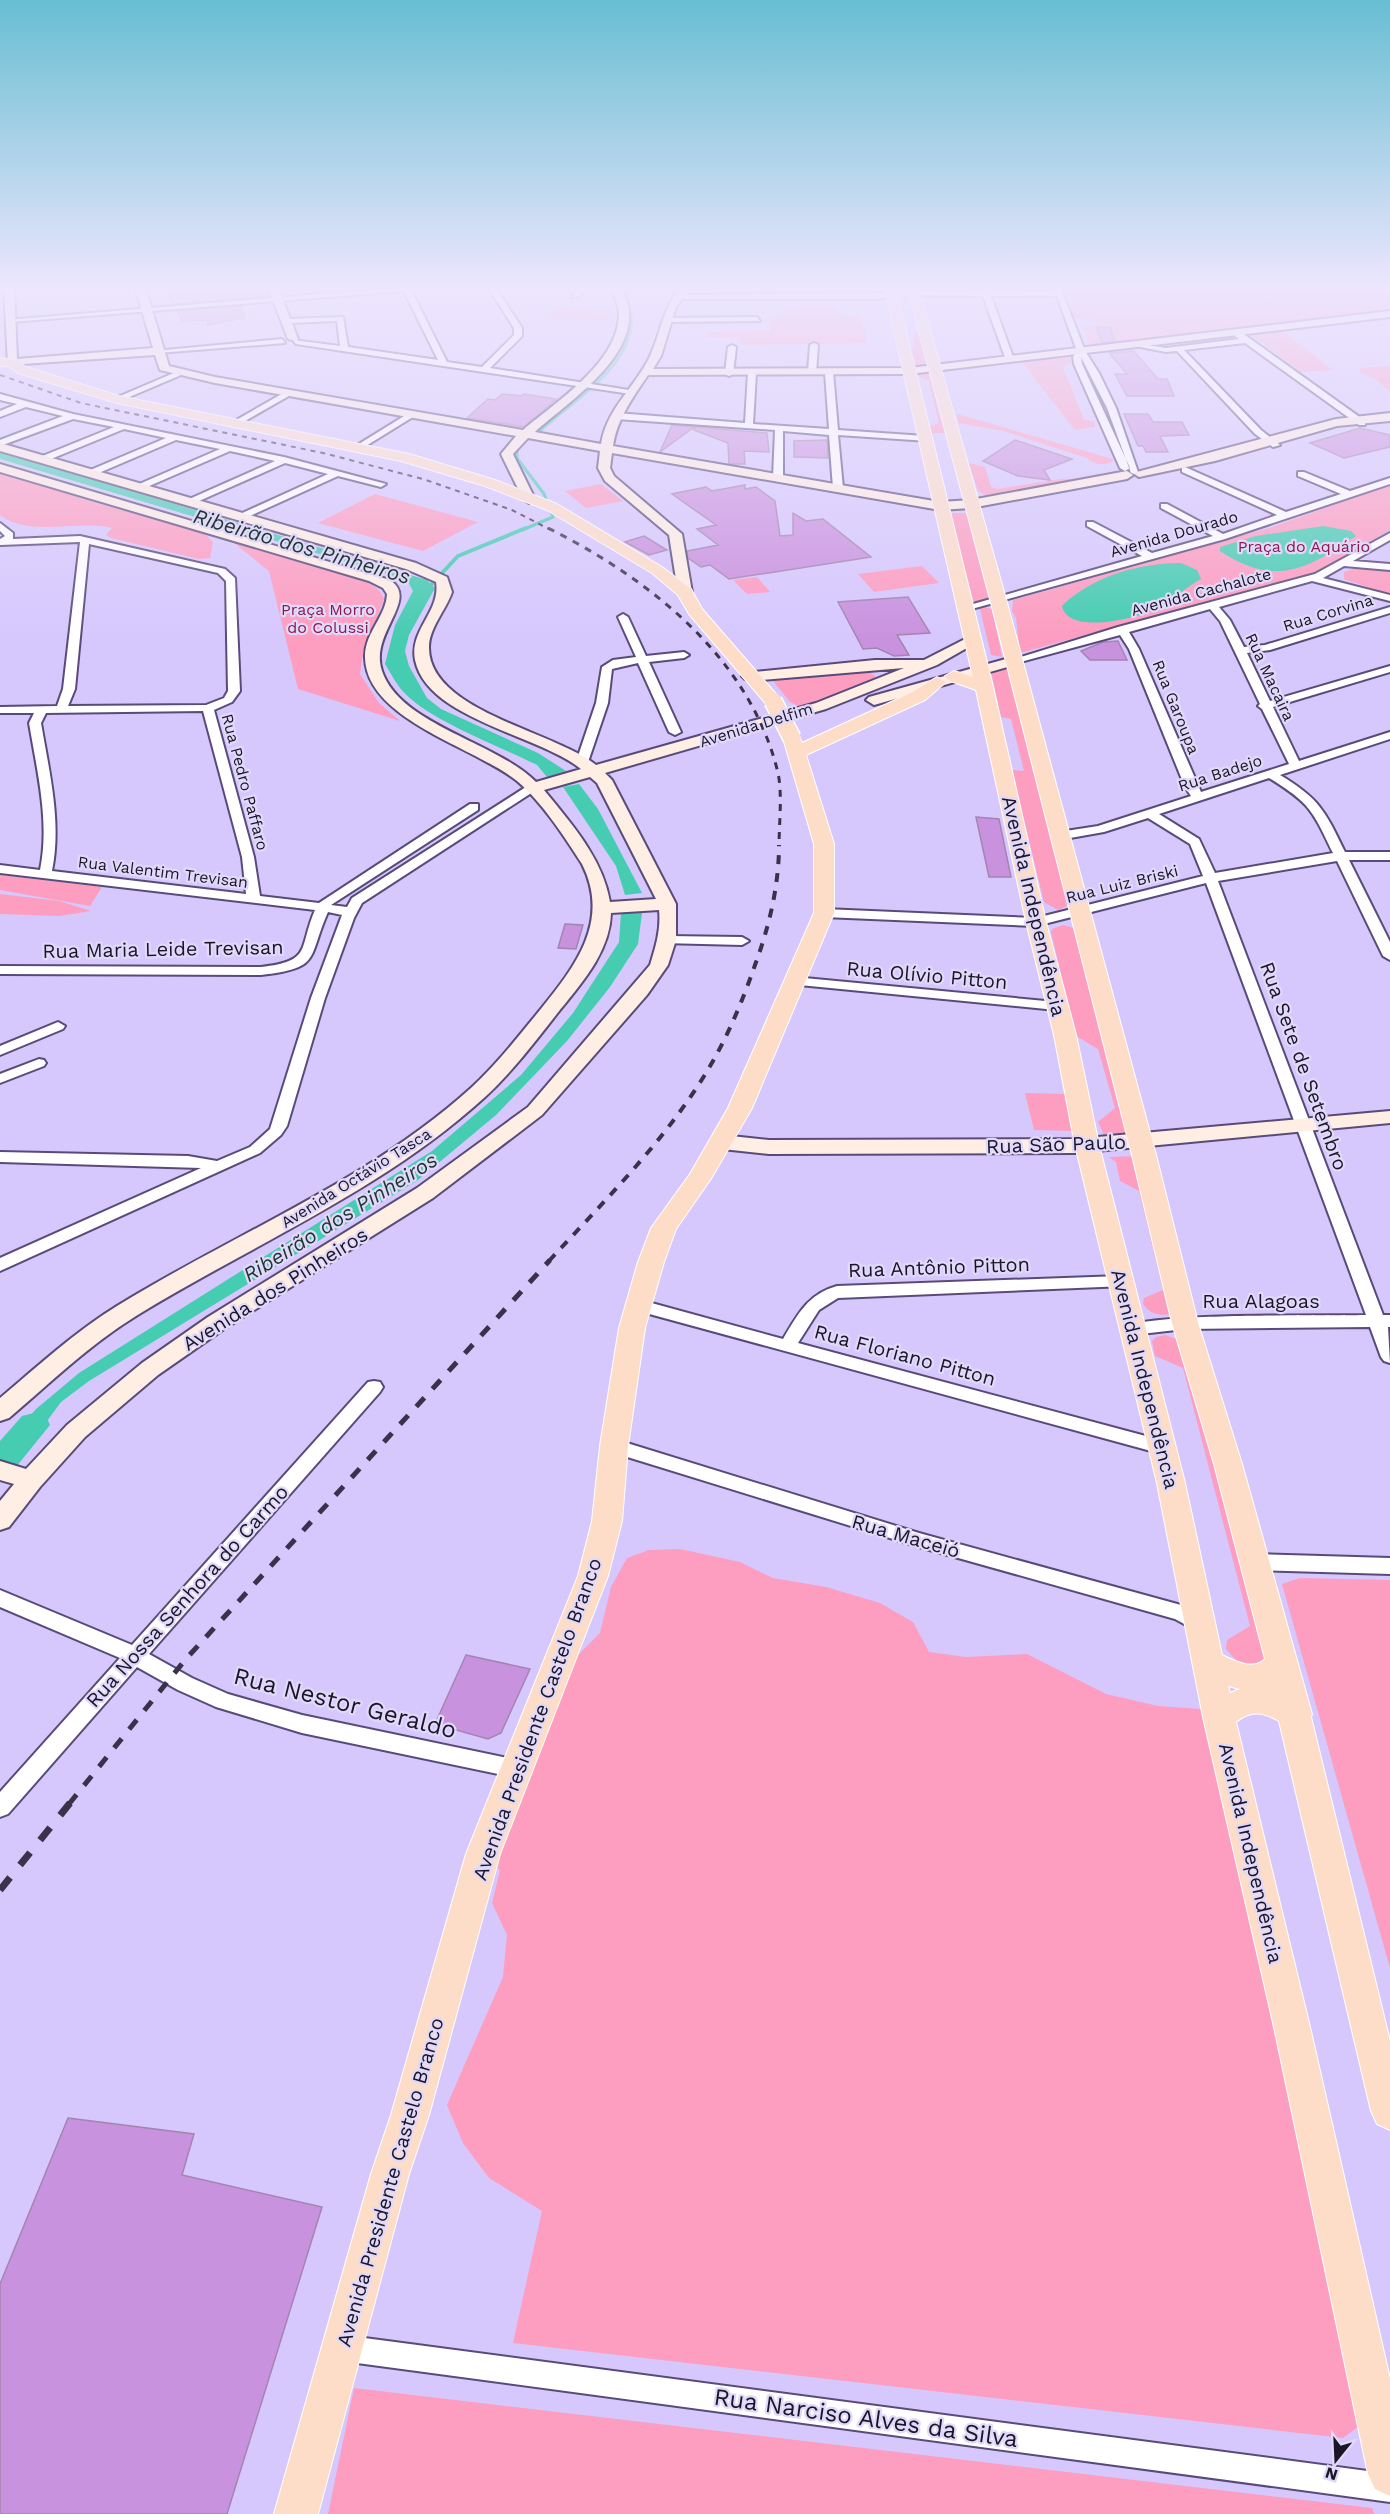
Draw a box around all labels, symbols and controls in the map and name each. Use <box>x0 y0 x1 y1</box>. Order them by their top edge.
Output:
water label: Ribeirão dos Pinheiros <box>191 503 414 589</box>
street label: Avenida Dourado <box>1108 507 1240 561</box>
park label: Praça do Aquário <box>1238 537 1370 556</box>
street label: Avenida Cachalote <box>1129 564 1273 620</box>
street label: Rua Corvina <box>1281 590 1375 636</box>
park label: Praça Morro do Colussi <box>281 600 375 637</box>
street label: Rua Macaira <box>1241 630 1299 724</box>
street label: Rua Garoupa <box>1148 657 1204 757</box>
street label: Avenida Delfim <box>697 699 815 751</box>
street label: Rua Pedro Paffaro <box>218 712 272 852</box>
street label: Rua Badejo <box>1176 751 1264 795</box>
street label: Avenida Independência <box>997 793 1071 1019</box>
street label: Rua Valentim Trevisan <box>77 852 249 892</box>
street label: Rua Luiz Briski <box>1064 861 1180 907</box>
street label: Rua Maria Leide Trevisan <box>42 935 284 963</box>
street label: Rua Olívio Pitton <box>846 956 1008 994</box>
street label: Rua Sete de Setembro <box>1255 958 1353 1174</box>
street label: Avenida Octávio Tasca <box>278 1124 434 1232</box>
street label: Rua São Paulo <box>986 1130 1126 1158</box>
water label: Ribeirão dos Pinheiros <box>238 1147 442 1287</box>
street label: Avenida dos Pinheiros <box>178 1222 372 1356</box>
street label: Rua Antônio Pitton <box>848 1252 1030 1282</box>
street label: Avenida Independência <box>1106 1267 1184 1491</box>
street label: Rua Alagoas <box>1202 1289 1320 1313</box>
street label: Rua Floriano Pitton <box>812 1319 998 1391</box>
street label: Rua Nossa Senhora do Carmo <box>81 1480 293 1712</box>
street label: Rua Maceió <box>849 1509 963 1563</box>
street label: Avenida Presidente Castelo Branco <box>467 1555 607 1883</box>
street label: Rua Nestor Geraldo <box>231 1662 459 1744</box>
street label: Avenida Independência <box>1214 1740 1288 1966</box>
street label: Avenida Presidente Castelo Branco <box>331 2015 449 2349</box>
street label: Rua Narciso Alves da Silva <box>712 2383 1020 2453</box>
north arrow <box>1306 2430 1366 2490</box>
text: N <box>1323 2463 1340 2485</box>

